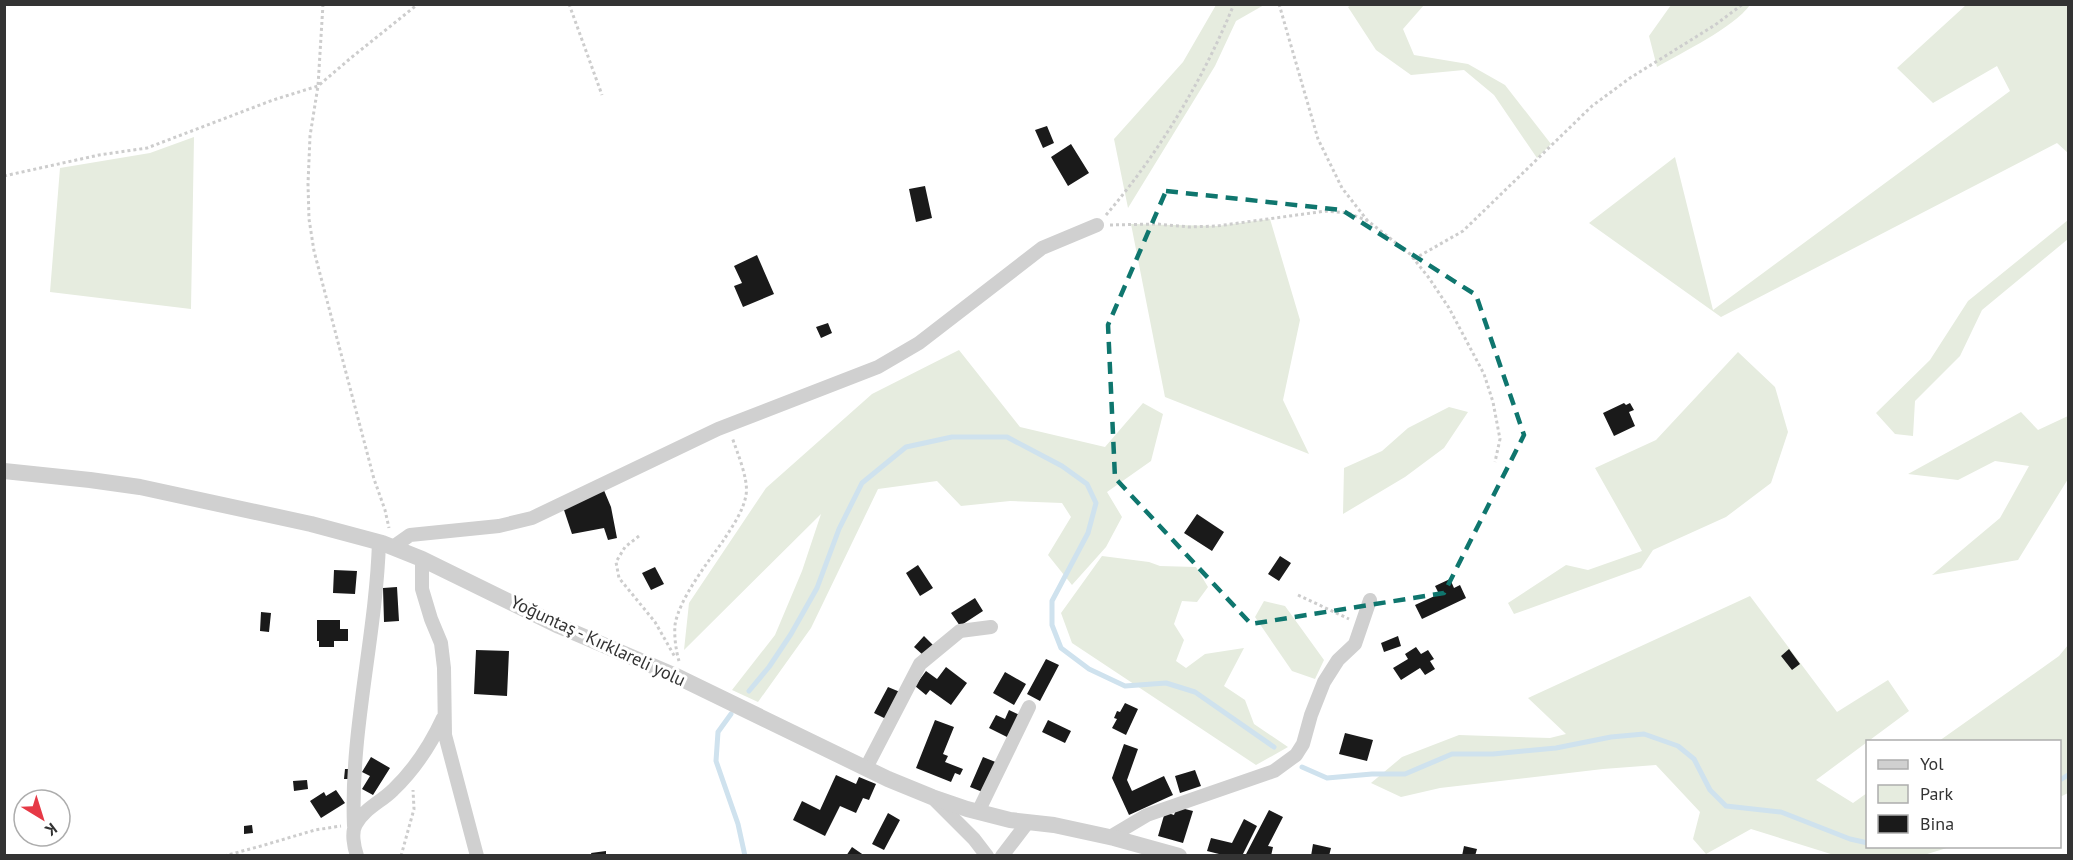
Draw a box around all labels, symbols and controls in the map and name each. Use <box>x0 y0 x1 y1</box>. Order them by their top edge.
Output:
street label: Yoğuntaş - Kırklareli yolu <box>507 590 689 691</box>
legend <box>1866 740 2061 848</box>
text: Yol <box>1920 752 1944 775</box>
text: Park <box>1920 782 1953 805</box>
north arrow <box>12 788 72 848</box>
text: Bina <box>1920 812 1954 835</box>
text: K <box>41 819 61 841</box>

